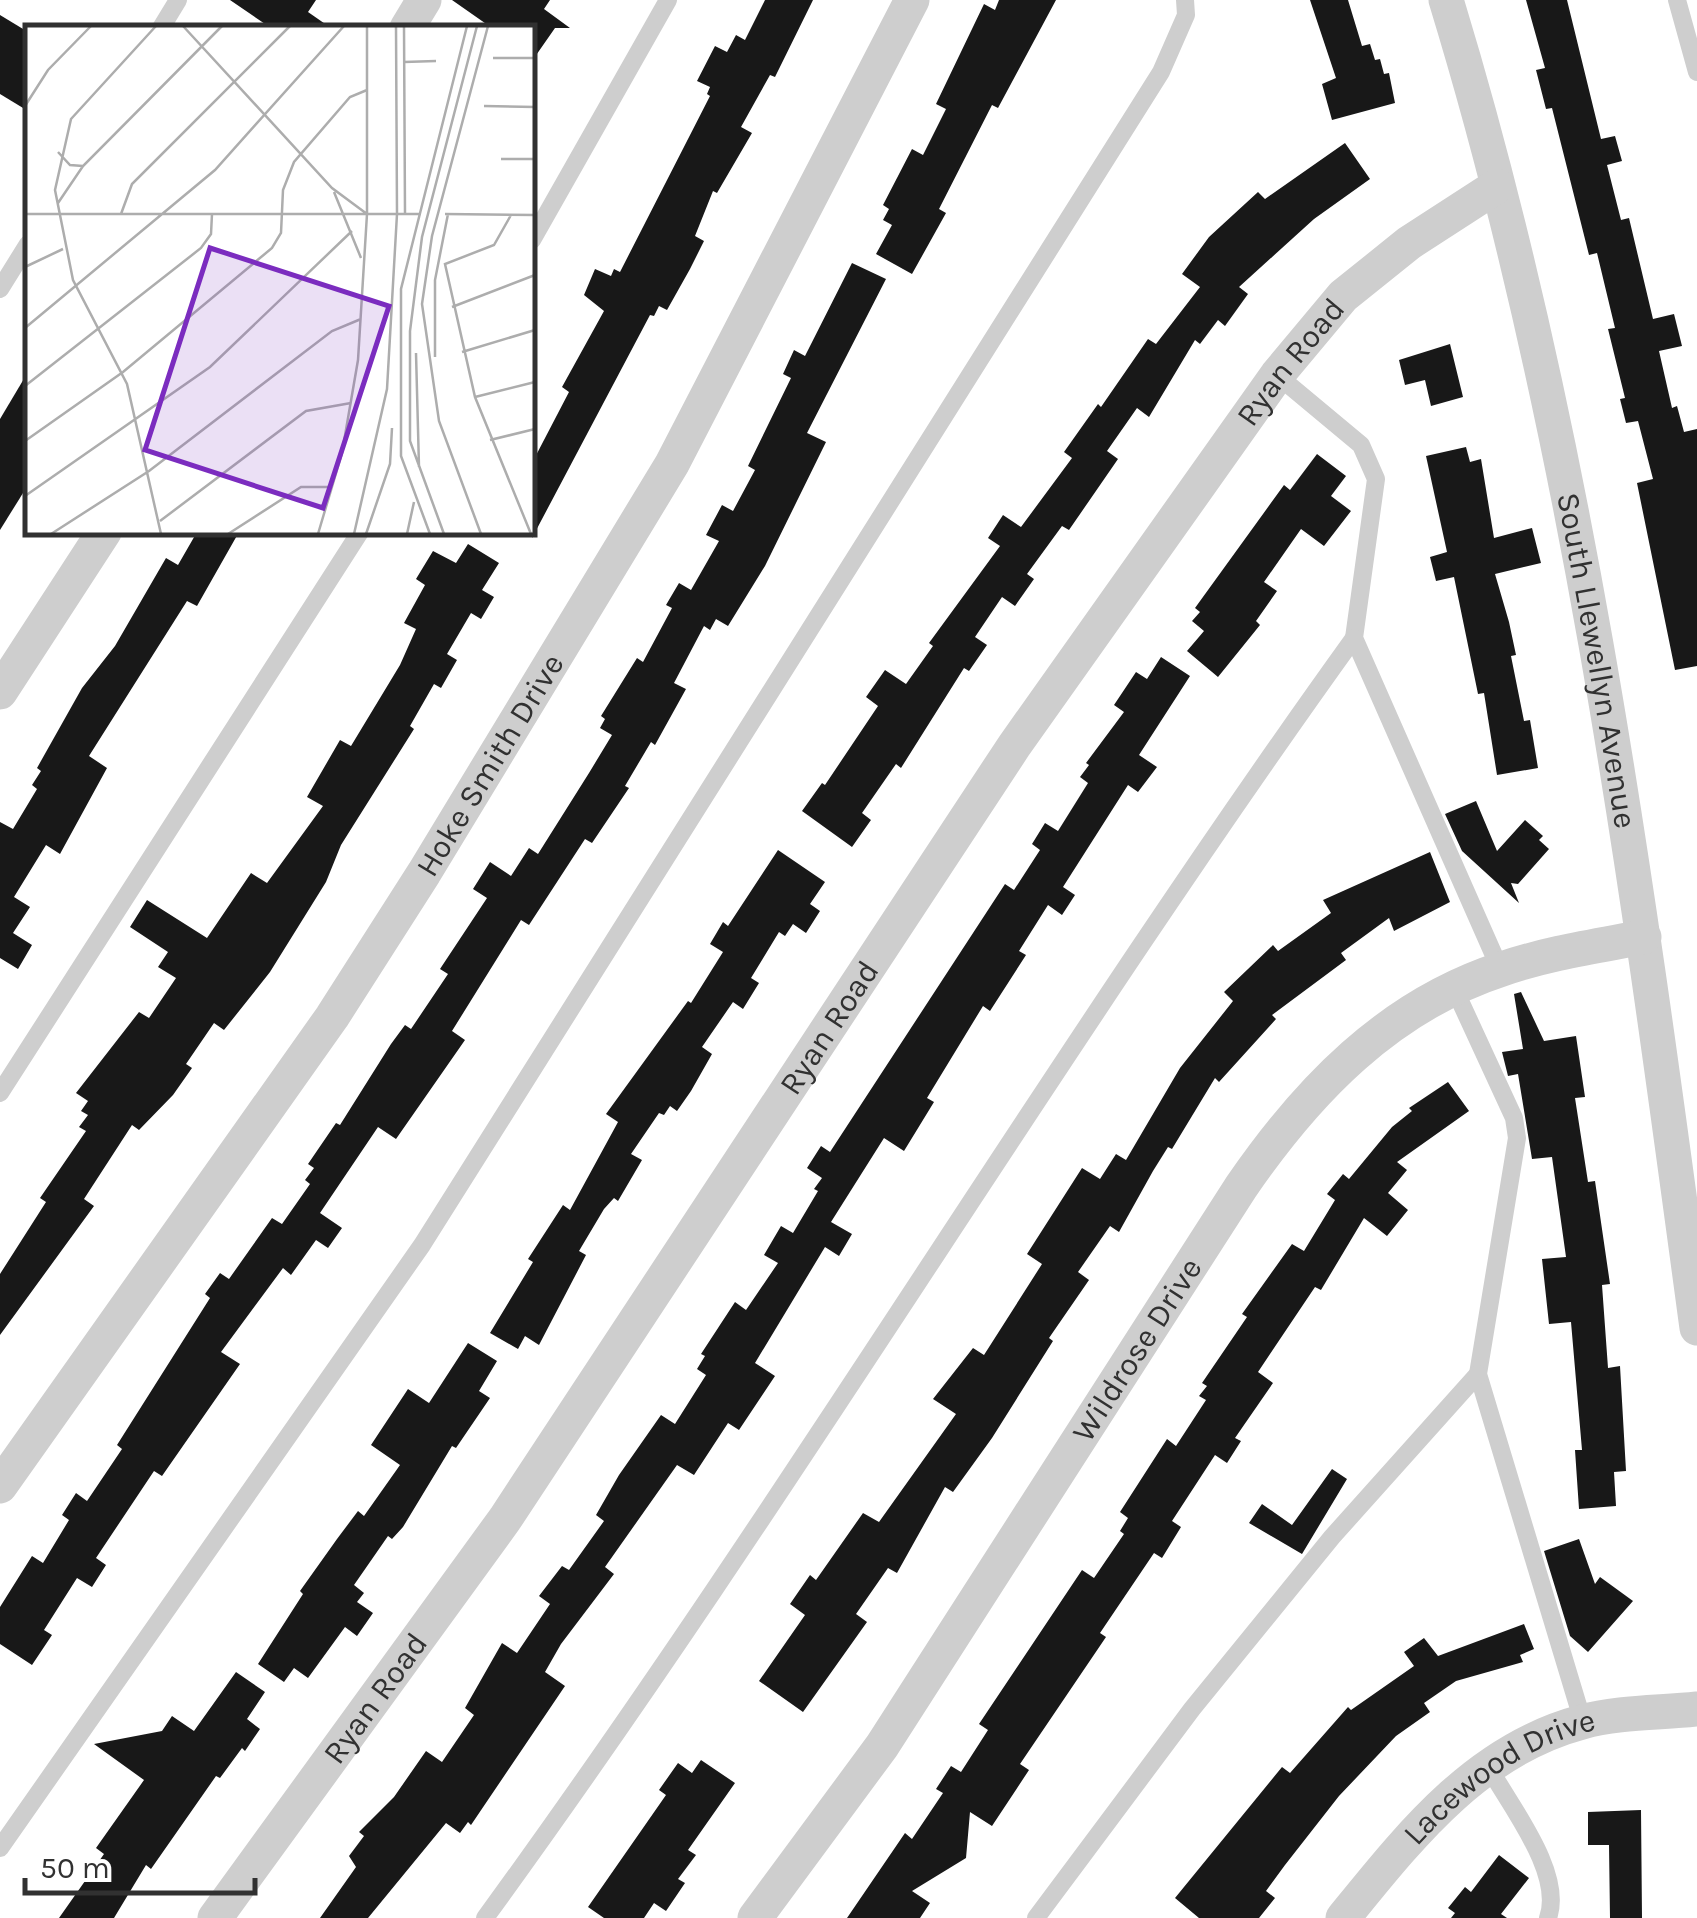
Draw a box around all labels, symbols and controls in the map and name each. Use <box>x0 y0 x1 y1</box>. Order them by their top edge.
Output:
inset map <box>25 25 535 535</box>
street label: Ryan Road <box>1228 290 1352 433</box>
street label: South Llewellyn Avenue <box>1550 489 1645 831</box>
street label: Hoke Smith Drive <box>408 647 571 883</box>
street label: Ryan Road <box>771 953 886 1101</box>
street label: Wildrose Drive <box>1064 1251 1209 1448</box>
street label: Ryan Road <box>315 1625 435 1771</box>
street label: Lacewood Drive <box>1395 1701 1599 1852</box>
scale bar <box>25 1833 255 1895</box>
text: 50 m <box>40 1850 110 1886</box>

